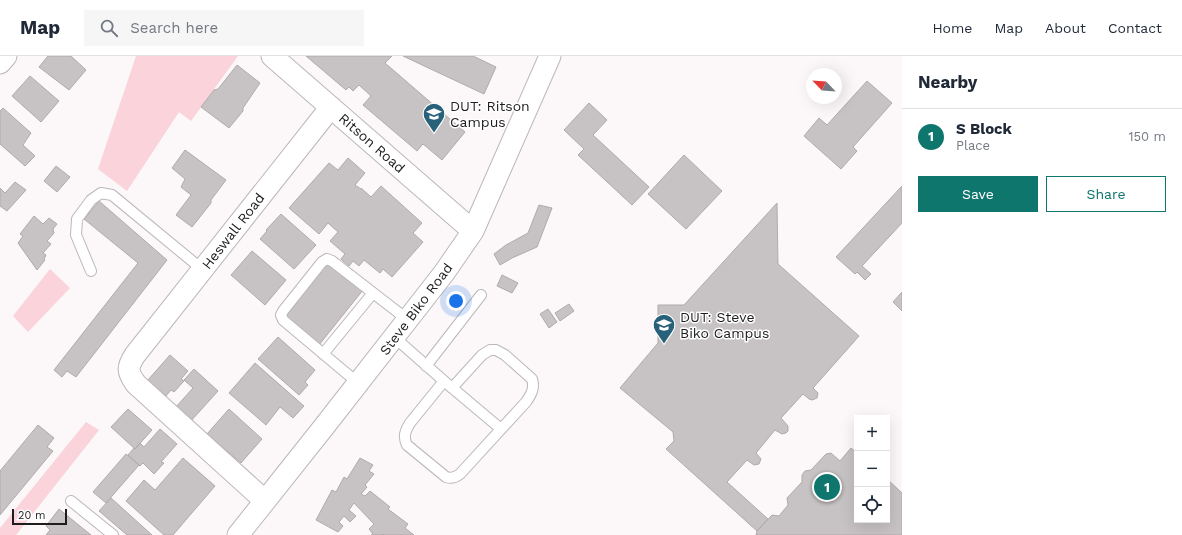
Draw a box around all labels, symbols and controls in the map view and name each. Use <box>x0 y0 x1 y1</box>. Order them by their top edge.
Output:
search box <box>84 10 364 46</box>
text: Map <box>20 16 60 39</box>
icon: search <box>98 17 120 39</box>
text: Search here <box>130 19 218 37</box>
text: Home <box>932 20 972 36</box>
text: Map <box>994 20 1023 36</box>
text: About <box>1045 20 1086 36</box>
text: Contact <box>1108 20 1162 36</box>
north arrow <box>806 68 842 104</box>
text: Nearby <box>918 72 977 92</box>
place label: DUT: Ritson Campus <box>450 98 530 130</box>
school or university icon: DUT: Ritson Campus <box>421 101 447 134</box>
street label: Ritson Road <box>336 110 408 176</box>
text: S Block <box>956 120 1012 138</box>
text: 1 <box>928 129 934 144</box>
text: 150 m <box>1128 129 1166 144</box>
text: Place <box>956 138 990 153</box>
button: Save <box>918 176 1038 212</box>
button: Share <box>1046 176 1166 212</box>
street label: Heswall Road <box>198 190 268 272</box>
street label: Steve Biko Road <box>376 260 456 358</box>
your location <box>446 291 466 311</box>
place label: DUT: Steve Biko Campus <box>680 309 769 341</box>
school or university icon: DUT: Steve Biko Campus <box>651 312 677 345</box>
map controls <box>854 415 890 523</box>
button: + <box>854 415 890 451</box>
button: − <box>854 451 890 487</box>
pin: 1 <box>814 472 840 502</box>
button: locate <box>854 487 890 523</box>
scale bar <box>12 507 67 526</box>
text: 20 m <box>18 509 46 522</box>

